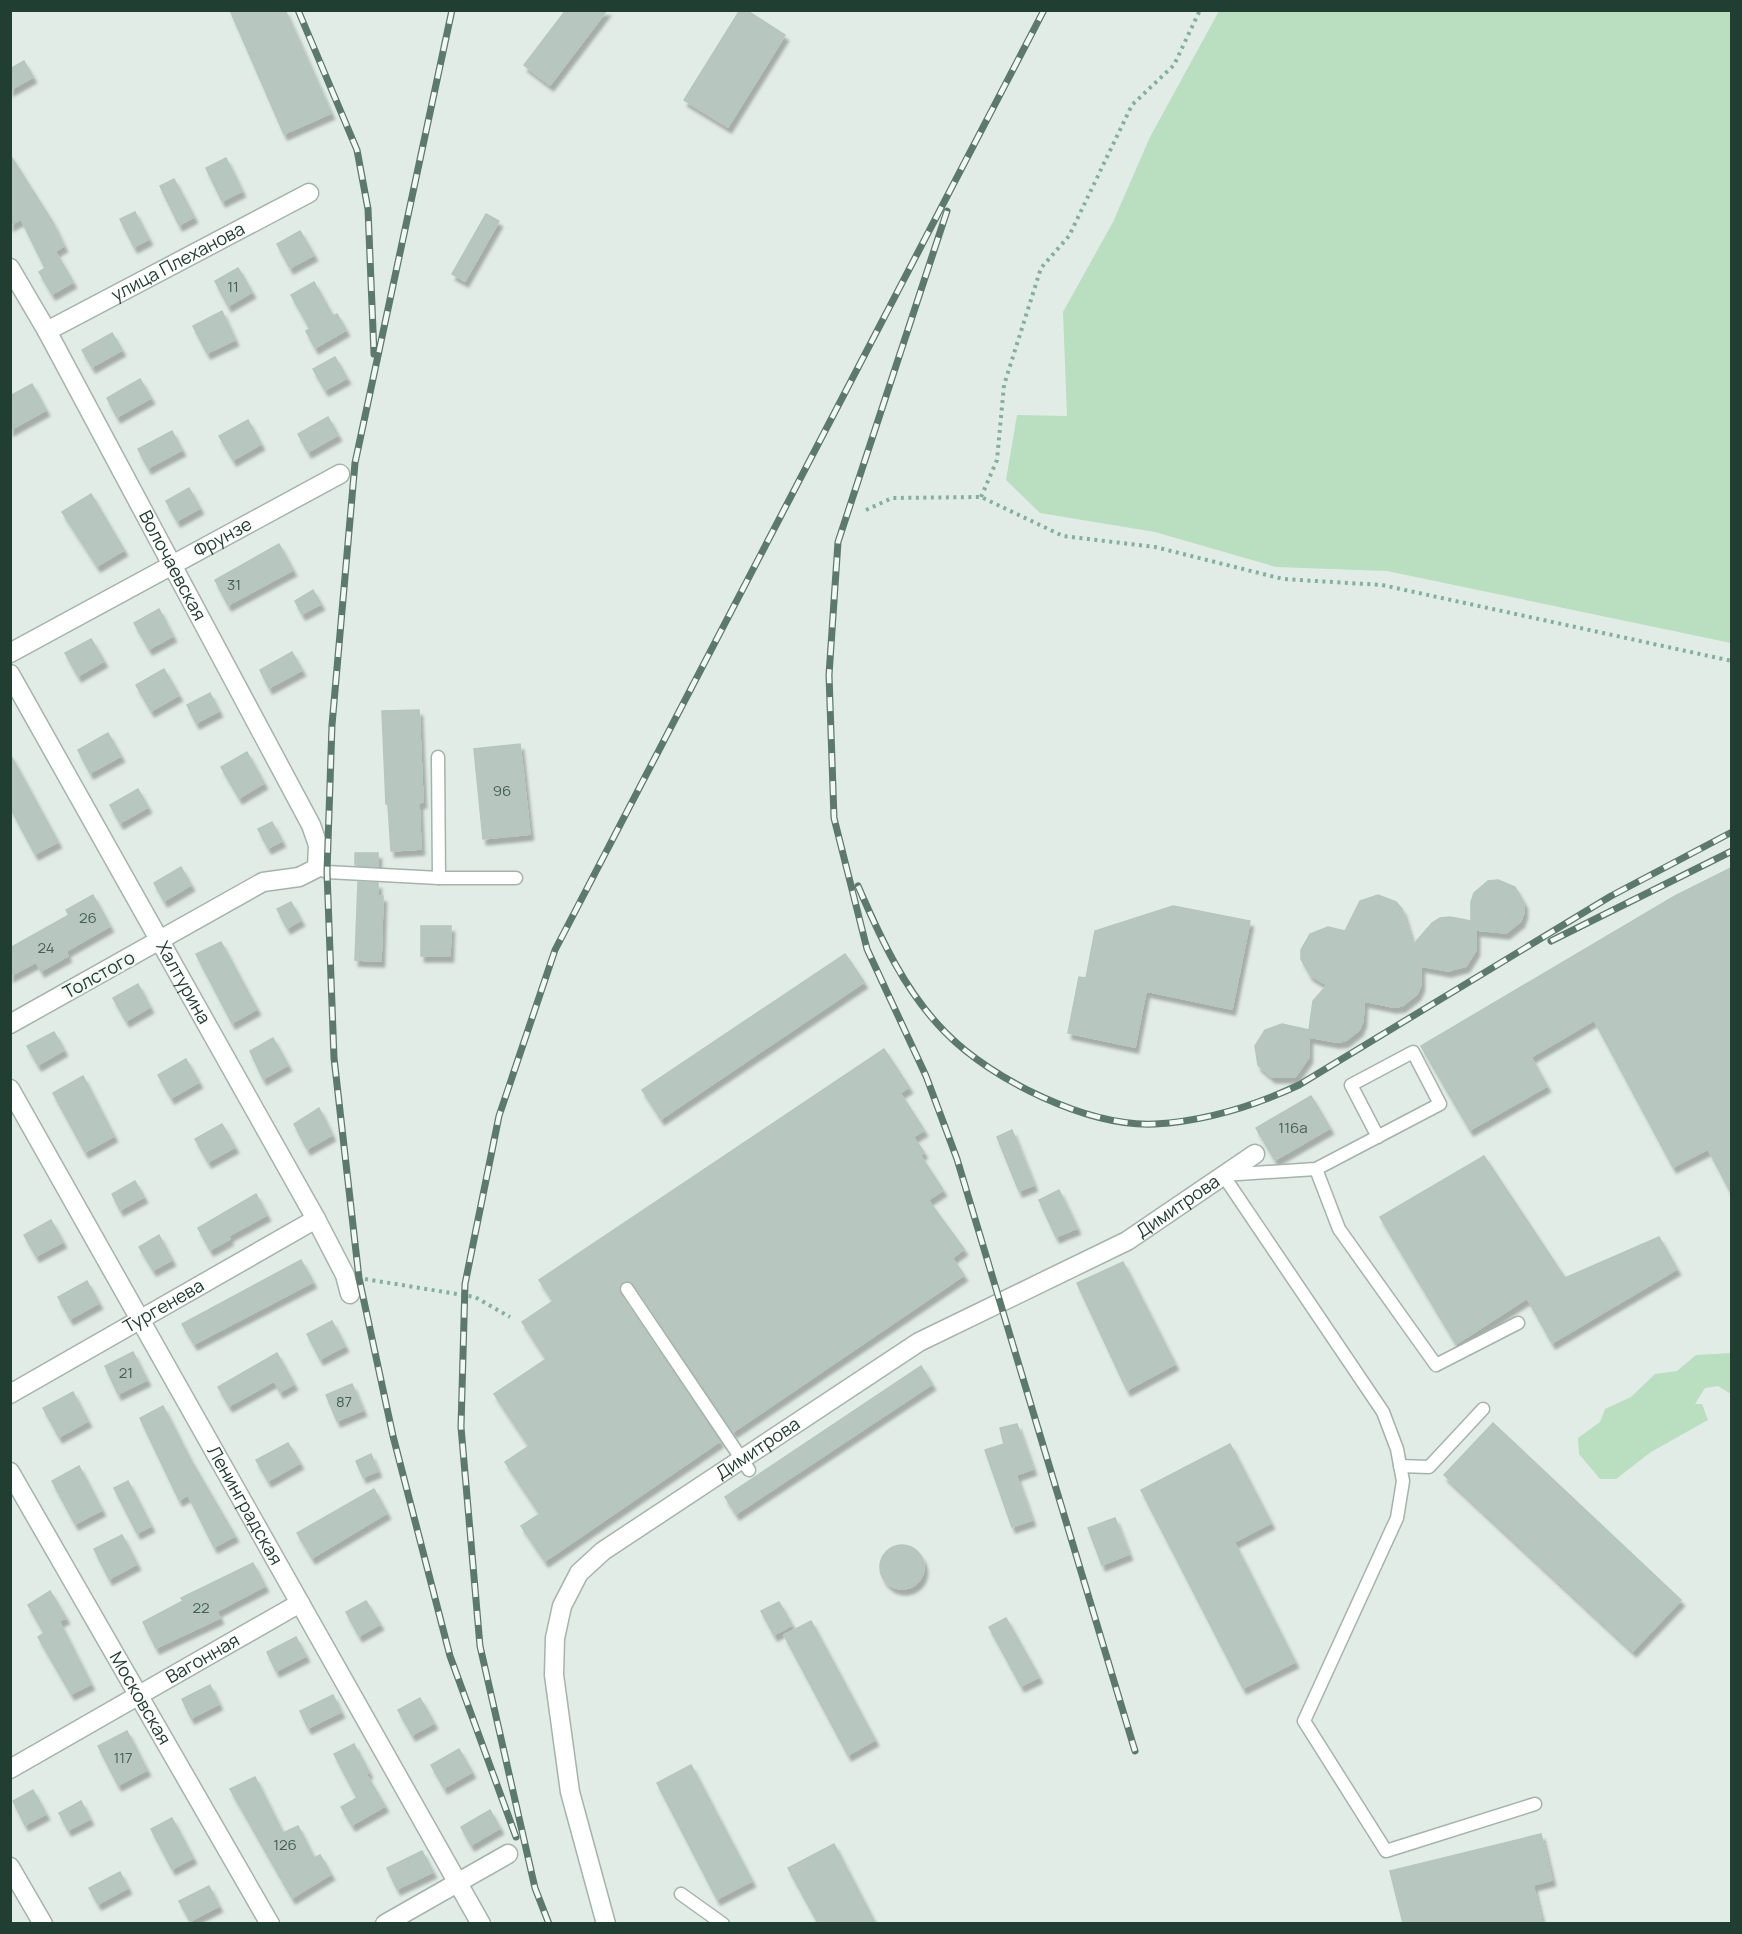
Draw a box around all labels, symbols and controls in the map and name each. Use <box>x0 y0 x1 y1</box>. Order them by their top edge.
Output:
street label: улица Плеханова <box>107 216 248 306</box>
house number: 11 <box>227 276 239 297</box>
street label: Волочаевская <box>134 506 212 624</box>
street label: Фрунзе <box>189 511 256 562</box>
house number: 31 <box>227 574 241 595</box>
house number: 96 <box>493 780 511 801</box>
house number: 26 <box>79 907 97 928</box>
street label: Халтурина <box>151 936 217 1028</box>
house number: 24 <box>37 937 55 958</box>
street label: Толстого <box>58 945 139 1004</box>
house number: 116a <box>1278 1117 1308 1138</box>
street label: Димитрова <box>1131 1169 1224 1243</box>
street label: Тургенева <box>118 1273 208 1338</box>
house number: 21 <box>119 1362 133 1383</box>
house number: 87 <box>336 1391 352 1412</box>
street label: Димитрова <box>711 1411 804 1484</box>
street label: Ленинградская <box>203 1441 289 1569</box>
house number: 22 <box>192 1597 210 1618</box>
street label: Вагонная <box>161 1627 243 1688</box>
street label: Московская <box>105 1647 177 1749</box>
house number: 117 <box>113 1747 133 1768</box>
house number: 126 <box>273 1834 297 1855</box>

